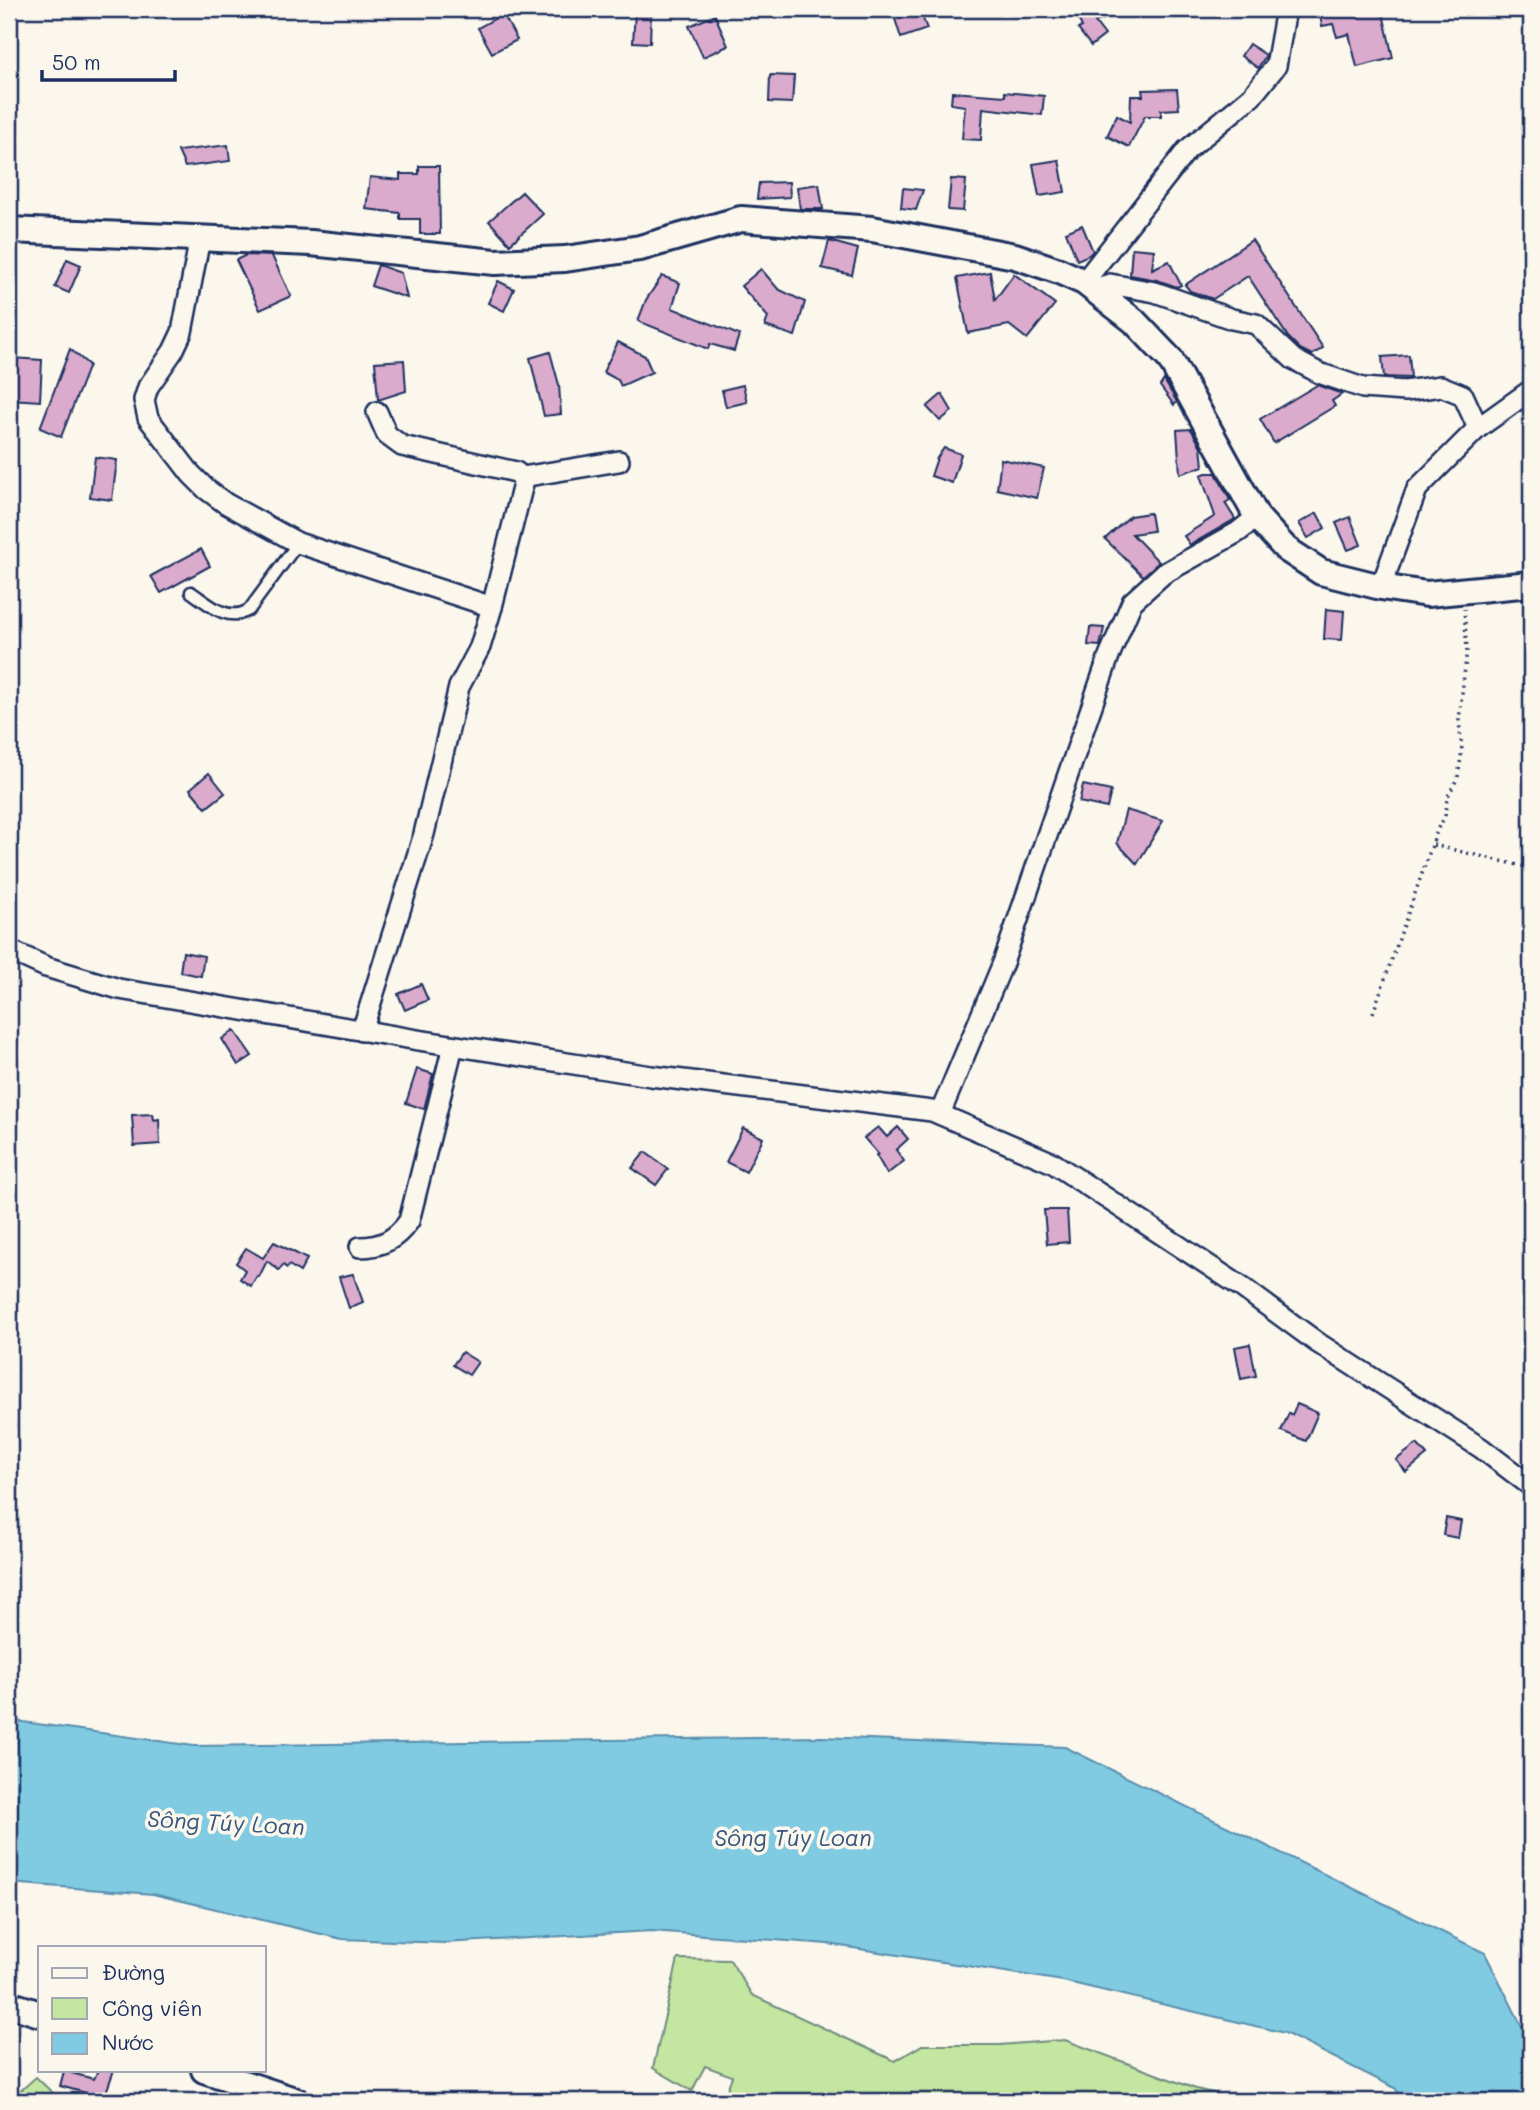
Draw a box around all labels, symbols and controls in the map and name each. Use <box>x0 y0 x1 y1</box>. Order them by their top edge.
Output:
scale bar <box>42 38 175 82</box>
text: 50 m <box>52 48 101 75</box>
water label: Sông Túy Loan <box>147 1803 305 1841</box>
water label: Sông Túy Loan <box>714 1822 872 1852</box>
legend <box>38 1946 266 2072</box>
text: Đường <box>102 1958 165 1985</box>
text: Công viên <box>102 1994 202 2021</box>
text: Nước <box>102 2028 154 2055</box>

